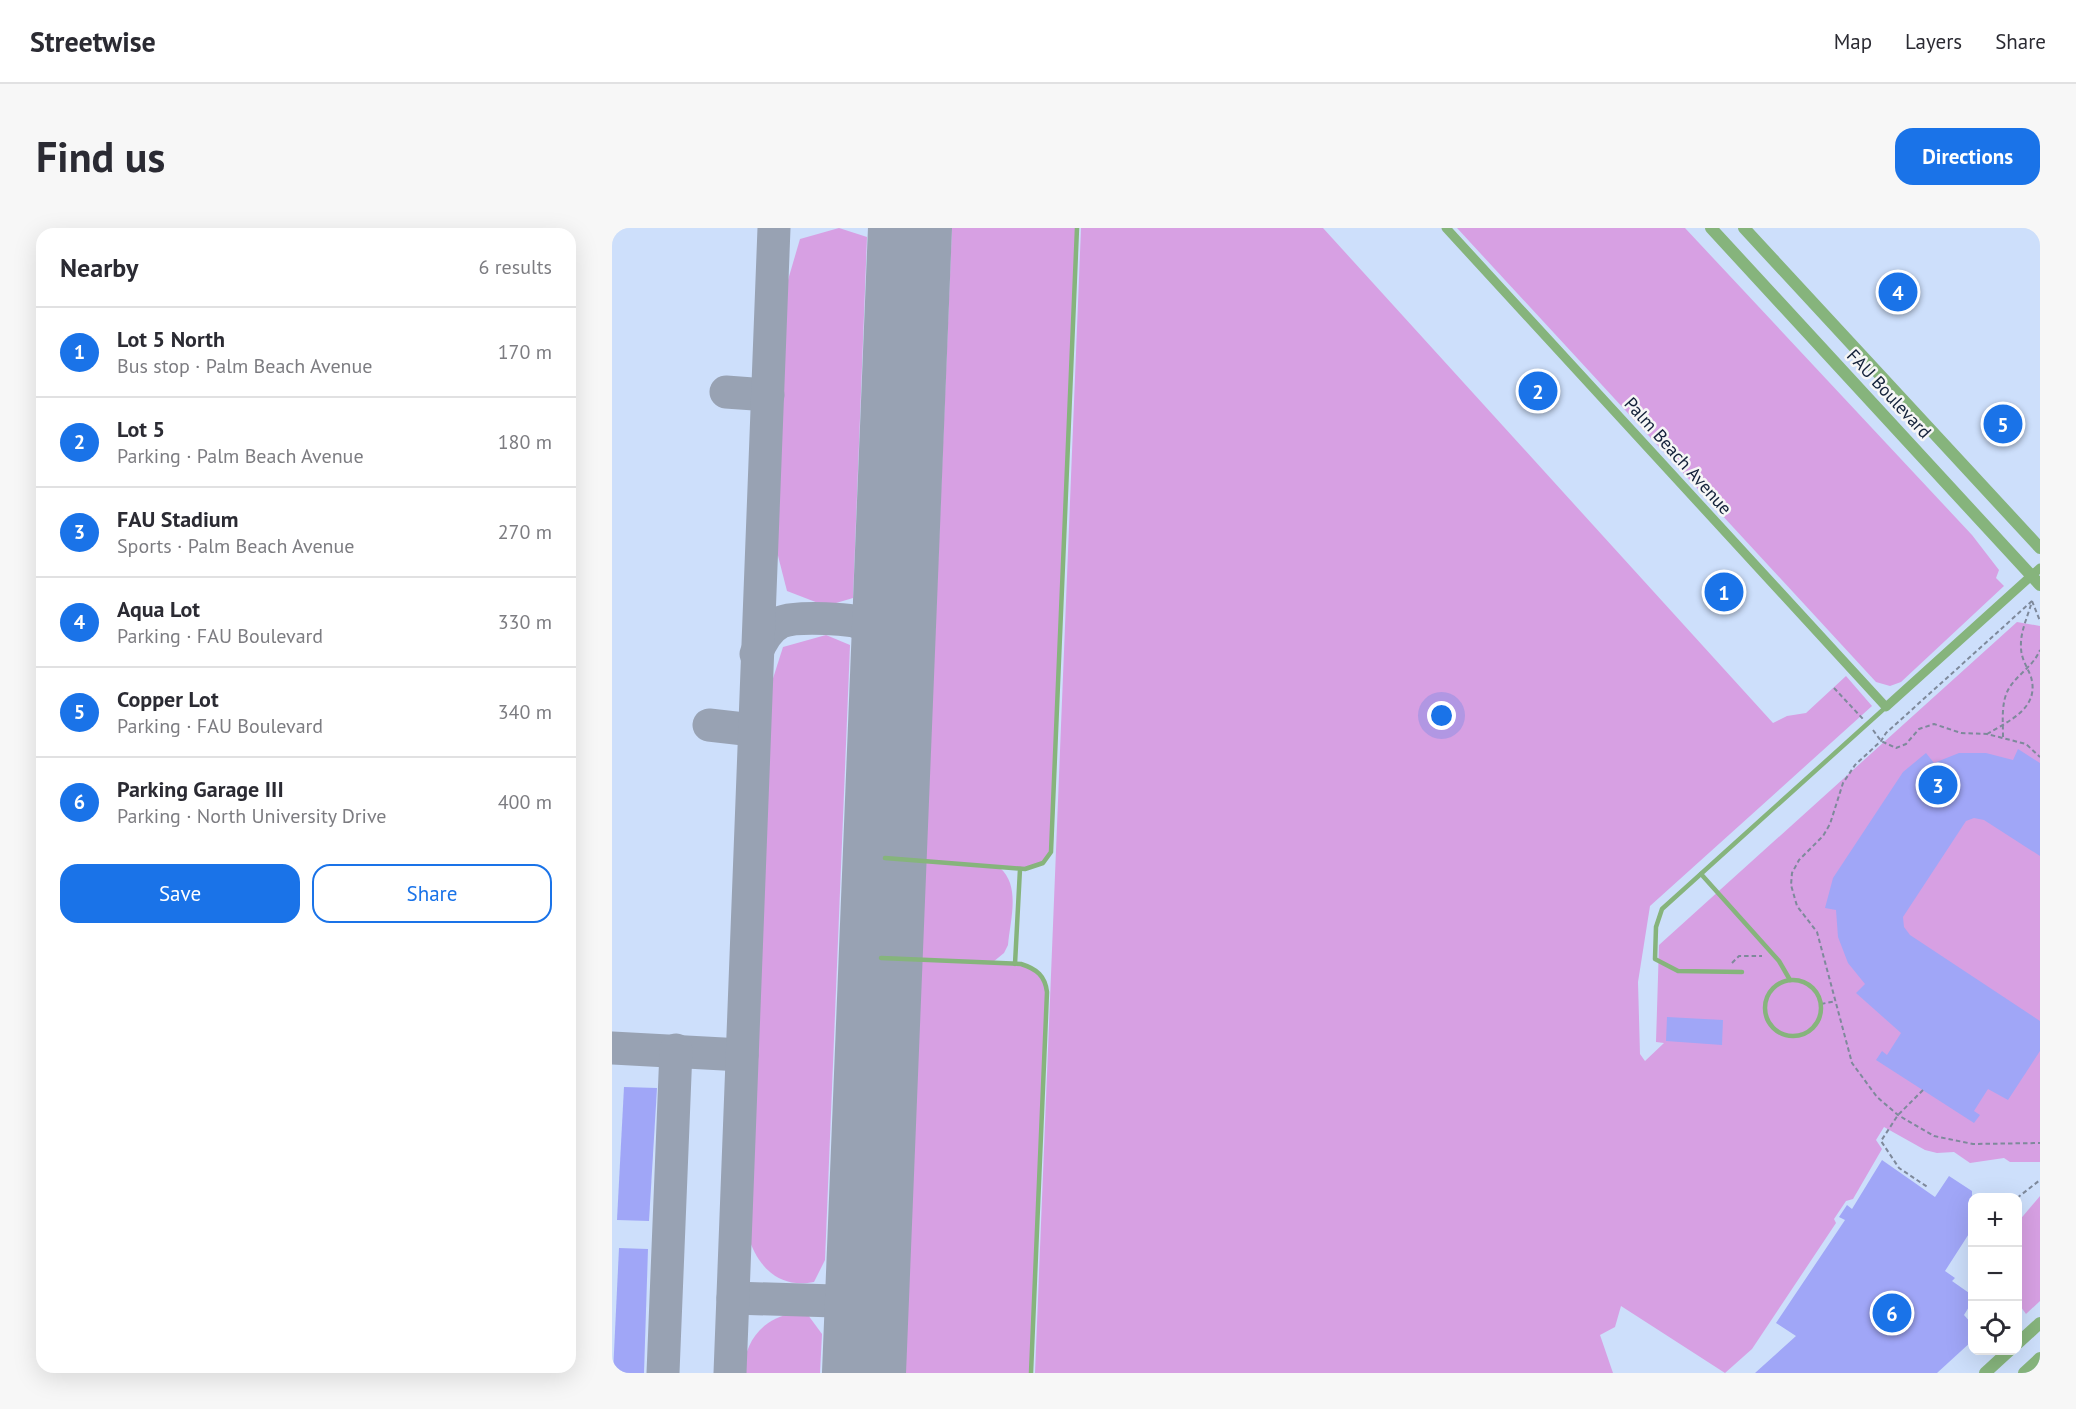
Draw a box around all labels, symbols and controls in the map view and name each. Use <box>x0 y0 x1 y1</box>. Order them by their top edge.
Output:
text: Streetwise <box>30 23 156 60</box>
text: Map <box>1834 28 1872 55</box>
text: Layers <box>1905 28 1962 55</box>
text: Share <box>1995 28 2046 55</box>
button: Directions <box>1895 128 2040 185</box>
text: Find us <box>36 129 165 184</box>
text: Nearby <box>60 251 138 284</box>
text: 6 results <box>479 254 552 280</box>
pin: 4 <box>1878 270 1918 314</box>
text: Lot 5 North <box>117 325 225 353</box>
text: 1 <box>74 339 85 365</box>
text: 170 m <box>498 339 552 365</box>
street label: FAU Boulevard <box>1842 344 1937 443</box>
text: Bus stop · Palm Beach Avenue <box>117 353 372 379</box>
pin: 2 <box>1518 368 1558 414</box>
street label: Palm Beach Avenue <box>1620 392 1737 519</box>
pin: 5 <box>1984 402 2022 446</box>
text: Lot 5 <box>117 415 165 443</box>
text: 2 <box>74 429 85 455</box>
text: 180 m <box>498 429 552 455</box>
text: Parking · Palm Beach Avenue <box>117 443 364 469</box>
text: FAU Stadium <box>117 505 238 533</box>
text: 3 <box>74 519 85 545</box>
text: 270 m <box>498 519 552 545</box>
text: Sports · Palm Beach Avenue <box>117 533 354 559</box>
pin: 1 <box>1704 570 1744 614</box>
text: Aqua Lot <box>117 595 200 623</box>
text: 4 <box>74 609 85 635</box>
text: 330 m <box>498 609 552 635</box>
text: Parking · FAU Boulevard <box>117 623 323 649</box>
text: Copper Lot <box>117 685 219 713</box>
text: 5 <box>74 699 85 725</box>
text: 340 m <box>498 699 552 725</box>
your location <box>1427 701 1456 730</box>
text: Parking · FAU Boulevard <box>117 713 323 739</box>
pin: 3 <box>1918 762 1958 808</box>
text: Parking Garage III <box>117 775 284 803</box>
text: 6 <box>74 789 85 815</box>
text: 400 m <box>498 789 552 815</box>
text: Parking · North University Drive <box>117 803 387 829</box>
button: Save <box>60 864 300 923</box>
button: Share <box>312 864 552 923</box>
map controls <box>1968 1193 2022 1355</box>
button: + <box>1968 1193 2022 1247</box>
button: − <box>1968 1247 2022 1301</box>
pin: 6 <box>1872 1290 1912 1336</box>
button: locate <box>1968 1301 2022 1355</box>

